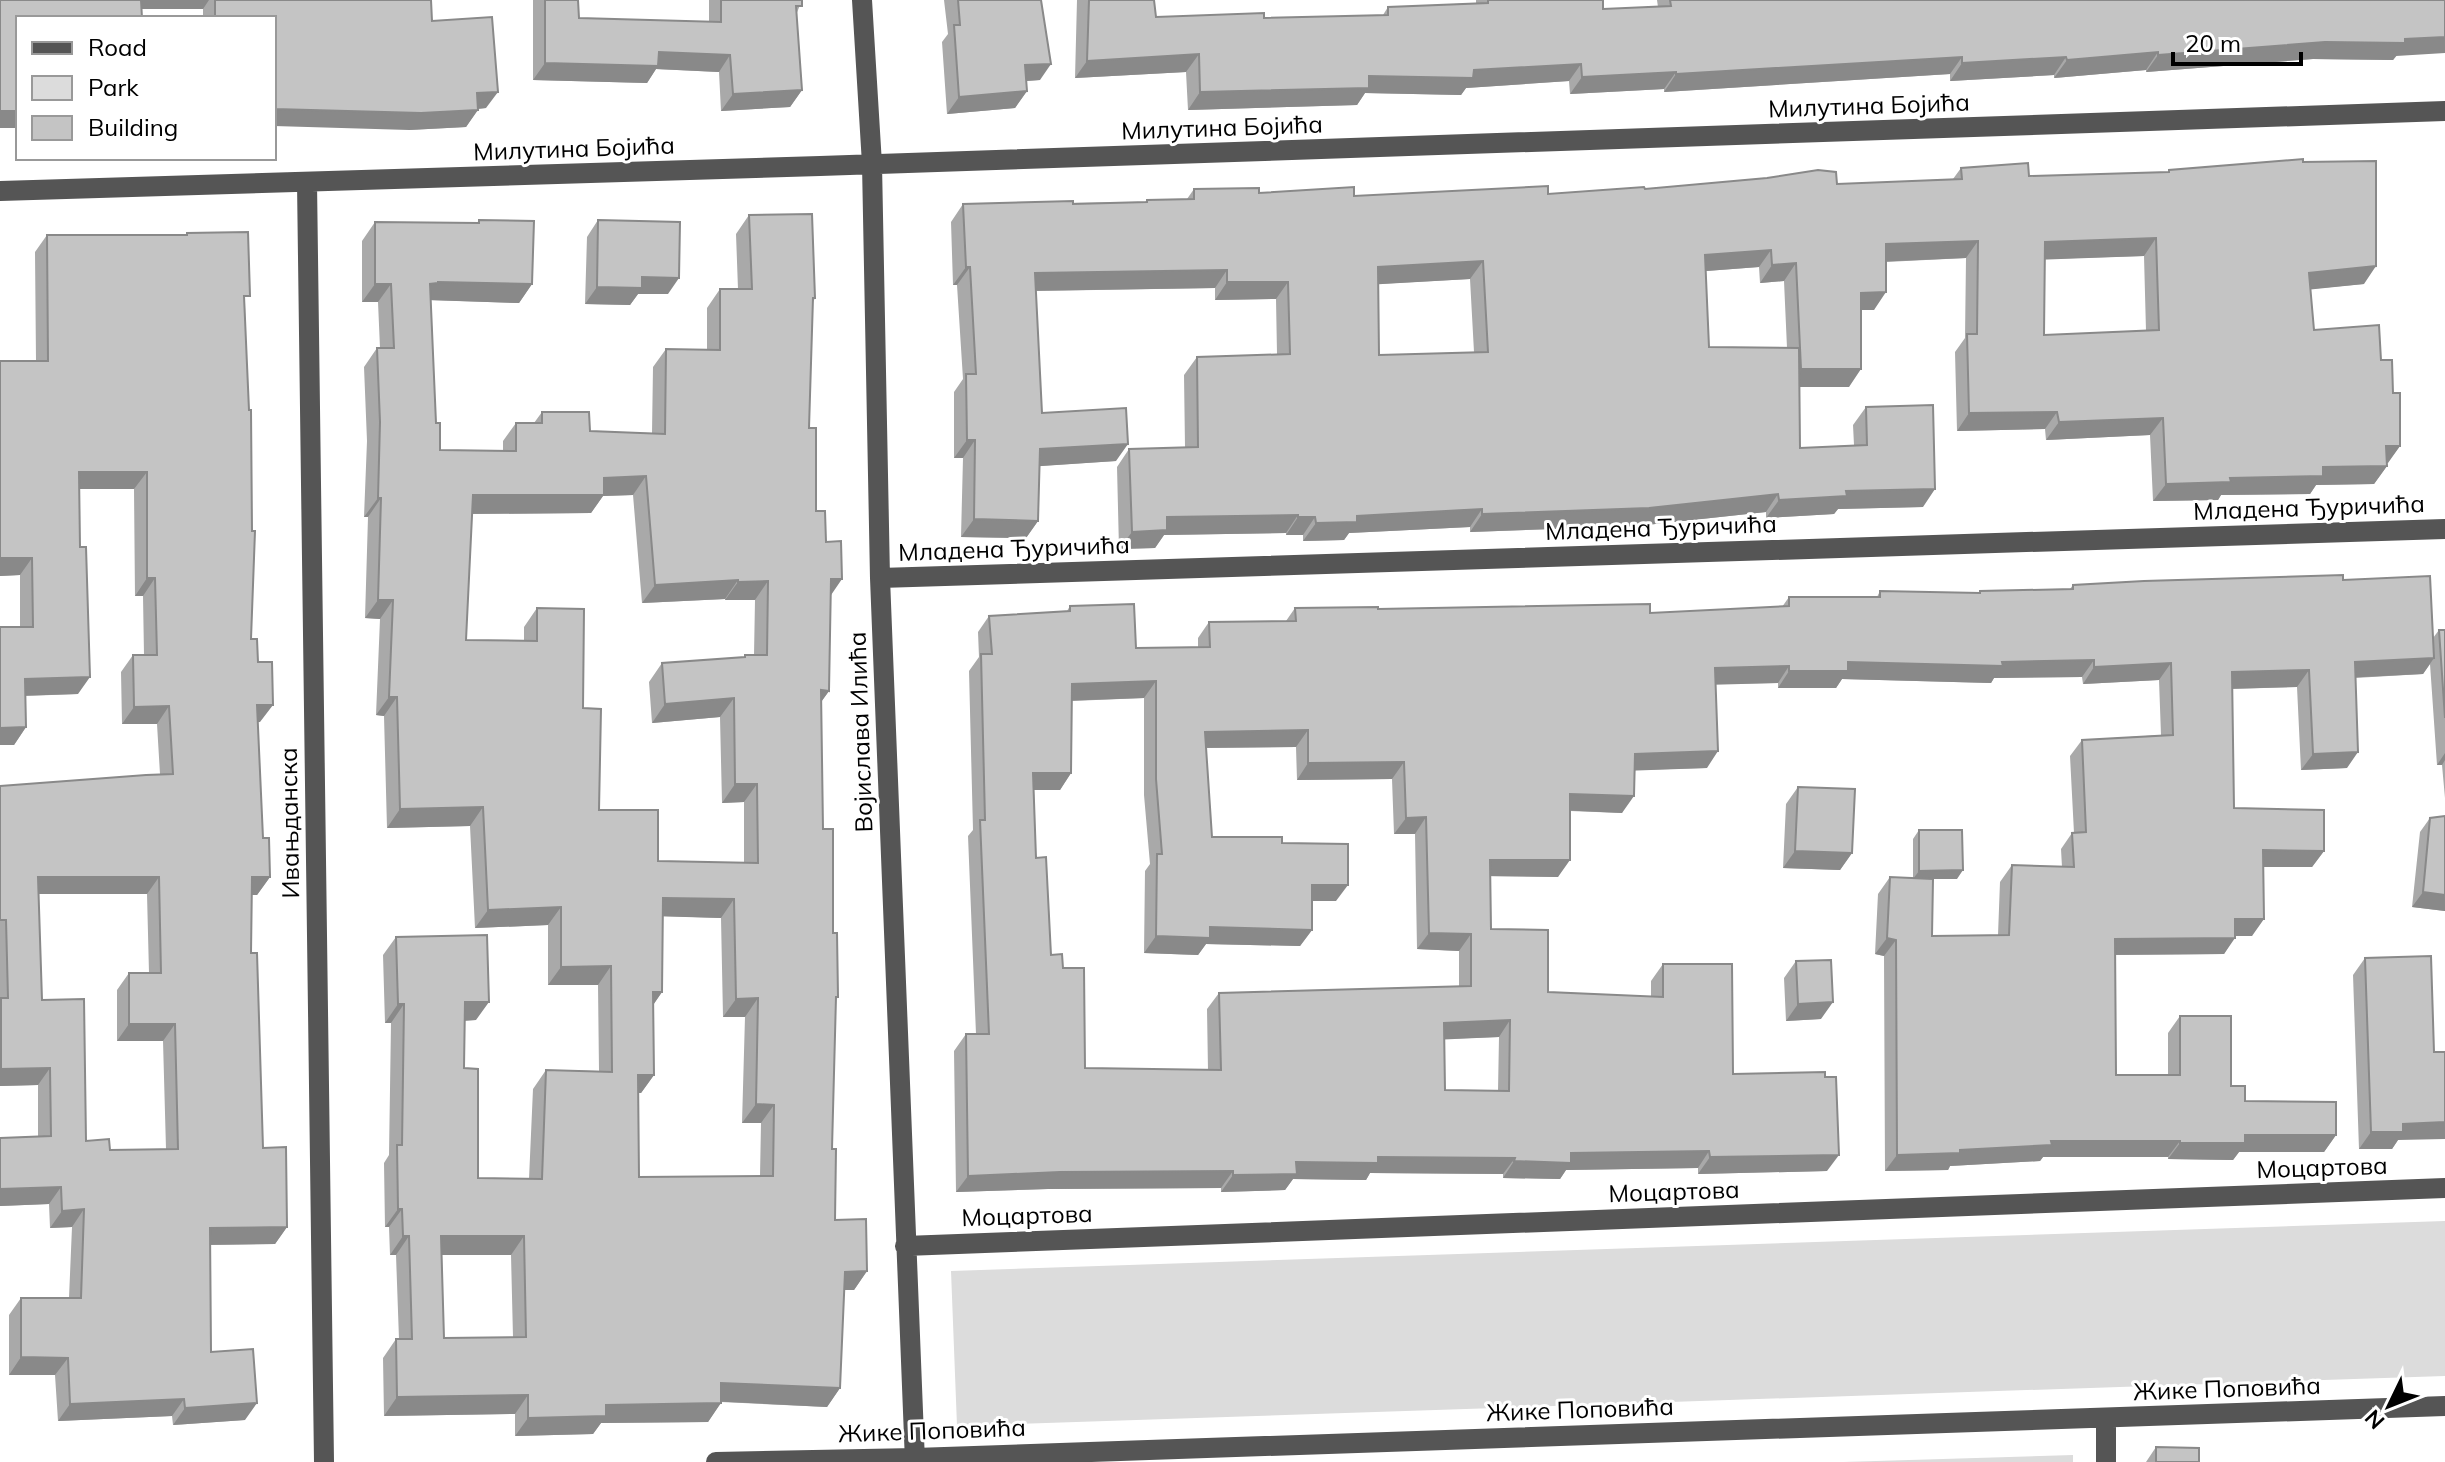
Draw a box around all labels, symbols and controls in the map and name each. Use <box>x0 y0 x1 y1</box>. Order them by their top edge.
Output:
legend <box>16 16 276 160</box>
scale bar <box>2173 16 2301 66</box>
text: 20 m <box>2185 28 2241 58</box>
text: Road <box>88 32 147 62</box>
text: Park <box>88 72 139 102</box>
street label: Милутина Бојића <box>1768 86 1970 124</box>
street label: Милутина Бојића <box>1121 108 1323 146</box>
text: Building <box>88 112 178 142</box>
street label: Милутина Бојића <box>473 129 675 167</box>
street label: Младена Ђуричића <box>2193 488 2425 526</box>
street label: Младена Ђуричића <box>1545 508 1777 546</box>
street label: Младена Ђуричића <box>898 529 1130 567</box>
street label: Војислава Илића <box>842 631 878 833</box>
street label: Ивањданска <box>273 747 305 899</box>
street label: Моцартова <box>2256 1150 2388 1184</box>
street label: Моцартова <box>1608 1174 1740 1208</box>
street label: Моцартова <box>961 1198 1093 1232</box>
north arrow <box>2349 1366 2429 1446</box>
street label: Жике Поповића <box>2133 1370 2321 1406</box>
street label: Жике Поповића <box>1486 1391 1674 1427</box>
text: N <box>2358 1404 2390 1435</box>
street label: Жике Поповића <box>838 1412 1026 1448</box>

